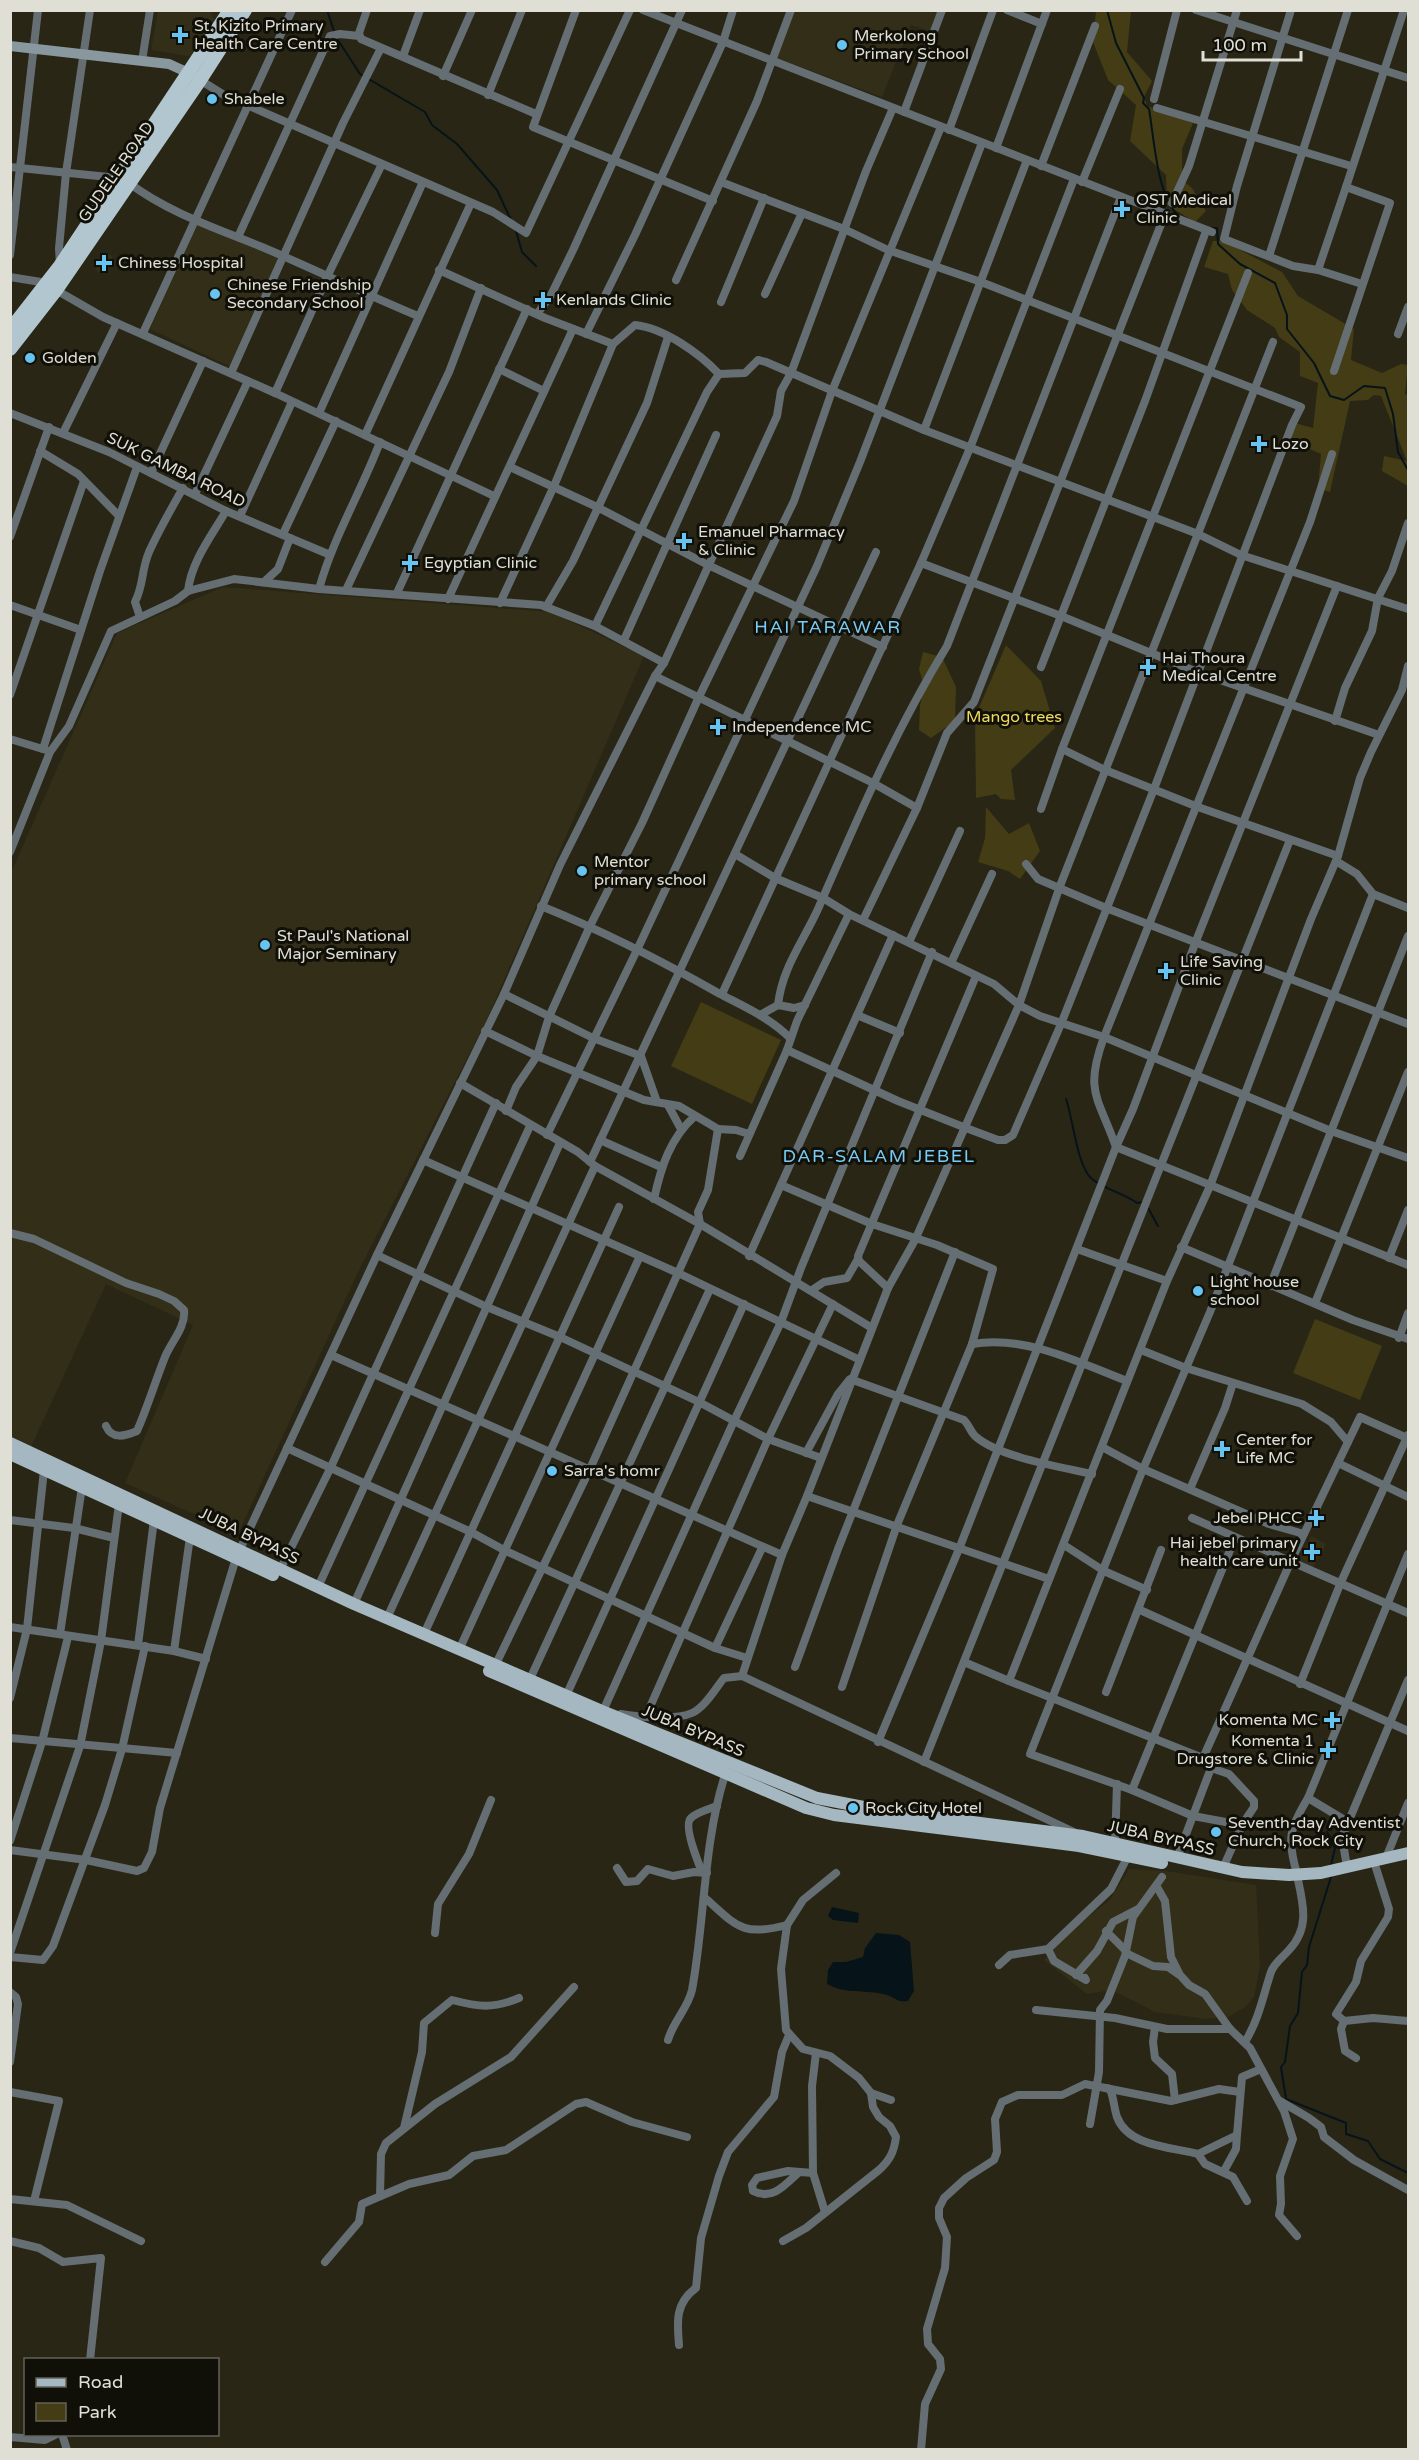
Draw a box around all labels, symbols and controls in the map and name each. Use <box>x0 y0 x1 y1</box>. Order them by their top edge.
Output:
place label: St. Kizito Primary Health Care Centre <box>194 16 338 54</box>
scale bar <box>1203 24 1300 62</box>
marker: St. Kizito Primary Health Care Centre <box>171 26 189 44</box>
place label: Merkolong Primary School <box>854 26 969 64</box>
text: 100 m <box>1212 34 1267 56</box>
marker: Merkolong Primary School <box>835 38 849 52</box>
place label: Shabele <box>224 89 285 109</box>
marker: Shabele <box>205 92 219 106</box>
street label: GUDELE ROAD <box>74 118 158 226</box>
place label: OST Medical Clinic <box>1136 190 1232 228</box>
marker: OST Medical Clinic <box>1113 200 1131 218</box>
place label: Chiness Hospital <box>118 253 244 273</box>
marker: Chiness Hospital <box>95 254 113 272</box>
place label: Chinese Friendship Secondary School <box>227 275 371 313</box>
marker: Chinese Friendship Secondary School <box>208 287 222 301</box>
place label: Kenlands Clinic <box>556 290 672 310</box>
marker: Kenlands Clinic <box>534 291 552 309</box>
place label: Golden <box>42 348 97 368</box>
marker: Golden <box>23 351 37 365</box>
street label: SUK GAMBA ROAD <box>103 428 249 512</box>
place label: Lozo <box>1272 434 1309 454</box>
marker: Lozo <box>1250 435 1268 453</box>
place label: Emanuel Pharmacy & Clinic <box>698 522 845 560</box>
marker: Emanuel Pharmacy & Clinic <box>675 532 693 550</box>
place label: Egyptian Clinic <box>424 553 537 573</box>
marker: Egyptian Clinic <box>401 554 419 572</box>
district label: HAI TARAWAR <box>754 616 902 638</box>
place label: Hai Thoura Medical Centre <box>1162 648 1277 686</box>
marker: Hai Thoura Medical Centre <box>1139 658 1157 676</box>
park label: Mango trees <box>966 707 1062 727</box>
place label: Independence MC <box>732 717 871 737</box>
marker: Independence MC <box>709 718 727 736</box>
place label: Mentor primary school <box>594 852 706 890</box>
marker: Mentor primary school <box>575 864 589 878</box>
place label: St Paul's National Major Seminary <box>277 926 409 964</box>
marker: St Paul's National Major Seminary <box>258 938 272 952</box>
place label: Life Saving Clinic <box>1180 952 1263 990</box>
marker: Life Saving Clinic <box>1157 962 1175 980</box>
district label: DAR-SALAM JEBEL <box>782 1145 976 1167</box>
place label: Light house school <box>1210 1272 1299 1310</box>
marker: Light house school <box>1191 1284 1205 1298</box>
place label: Center for Life MC <box>1236 1430 1313 1468</box>
marker: Center for Life MC <box>1213 1440 1231 1458</box>
place label: Sarra's homr <box>564 1461 661 1481</box>
marker: Sarra's homr <box>545 1464 559 1478</box>
street label: JUBA BYPASS <box>195 1503 303 1569</box>
place label: Jebel PHCC <box>1213 1508 1302 1528</box>
marker: Jebel PHCC <box>1307 1509 1325 1527</box>
place label: Hai jebel primary health care unit <box>1170 1533 1298 1571</box>
marker: Hai jebel primary health care unit <box>1303 1543 1321 1561</box>
street label: JUBA BYPASS <box>639 1700 747 1762</box>
place label: Komenta MC <box>1218 1710 1318 1730</box>
marker: Komenta MC <box>1323 1711 1341 1729</box>
place label: Komenta 1 Drugstore & Clinic <box>1176 1731 1314 1769</box>
marker: Komenta 1 Drugstore & Clinic <box>1319 1741 1337 1759</box>
place label: Rock City Hotel <box>865 1798 982 1818</box>
marker: Rock City Hotel <box>846 1801 860 1815</box>
place label: Seventh-day Adventist Church, Rock City <box>1228 1813 1401 1851</box>
street label: JUBA BYPASS <box>1105 1816 1217 1860</box>
marker: Seventh-day Adventist Church, Rock City <box>1209 1825 1223 1839</box>
legend <box>24 2358 219 2436</box>
text: Road <box>78 2371 123 2393</box>
text: Park <box>78 2401 117 2423</box>

